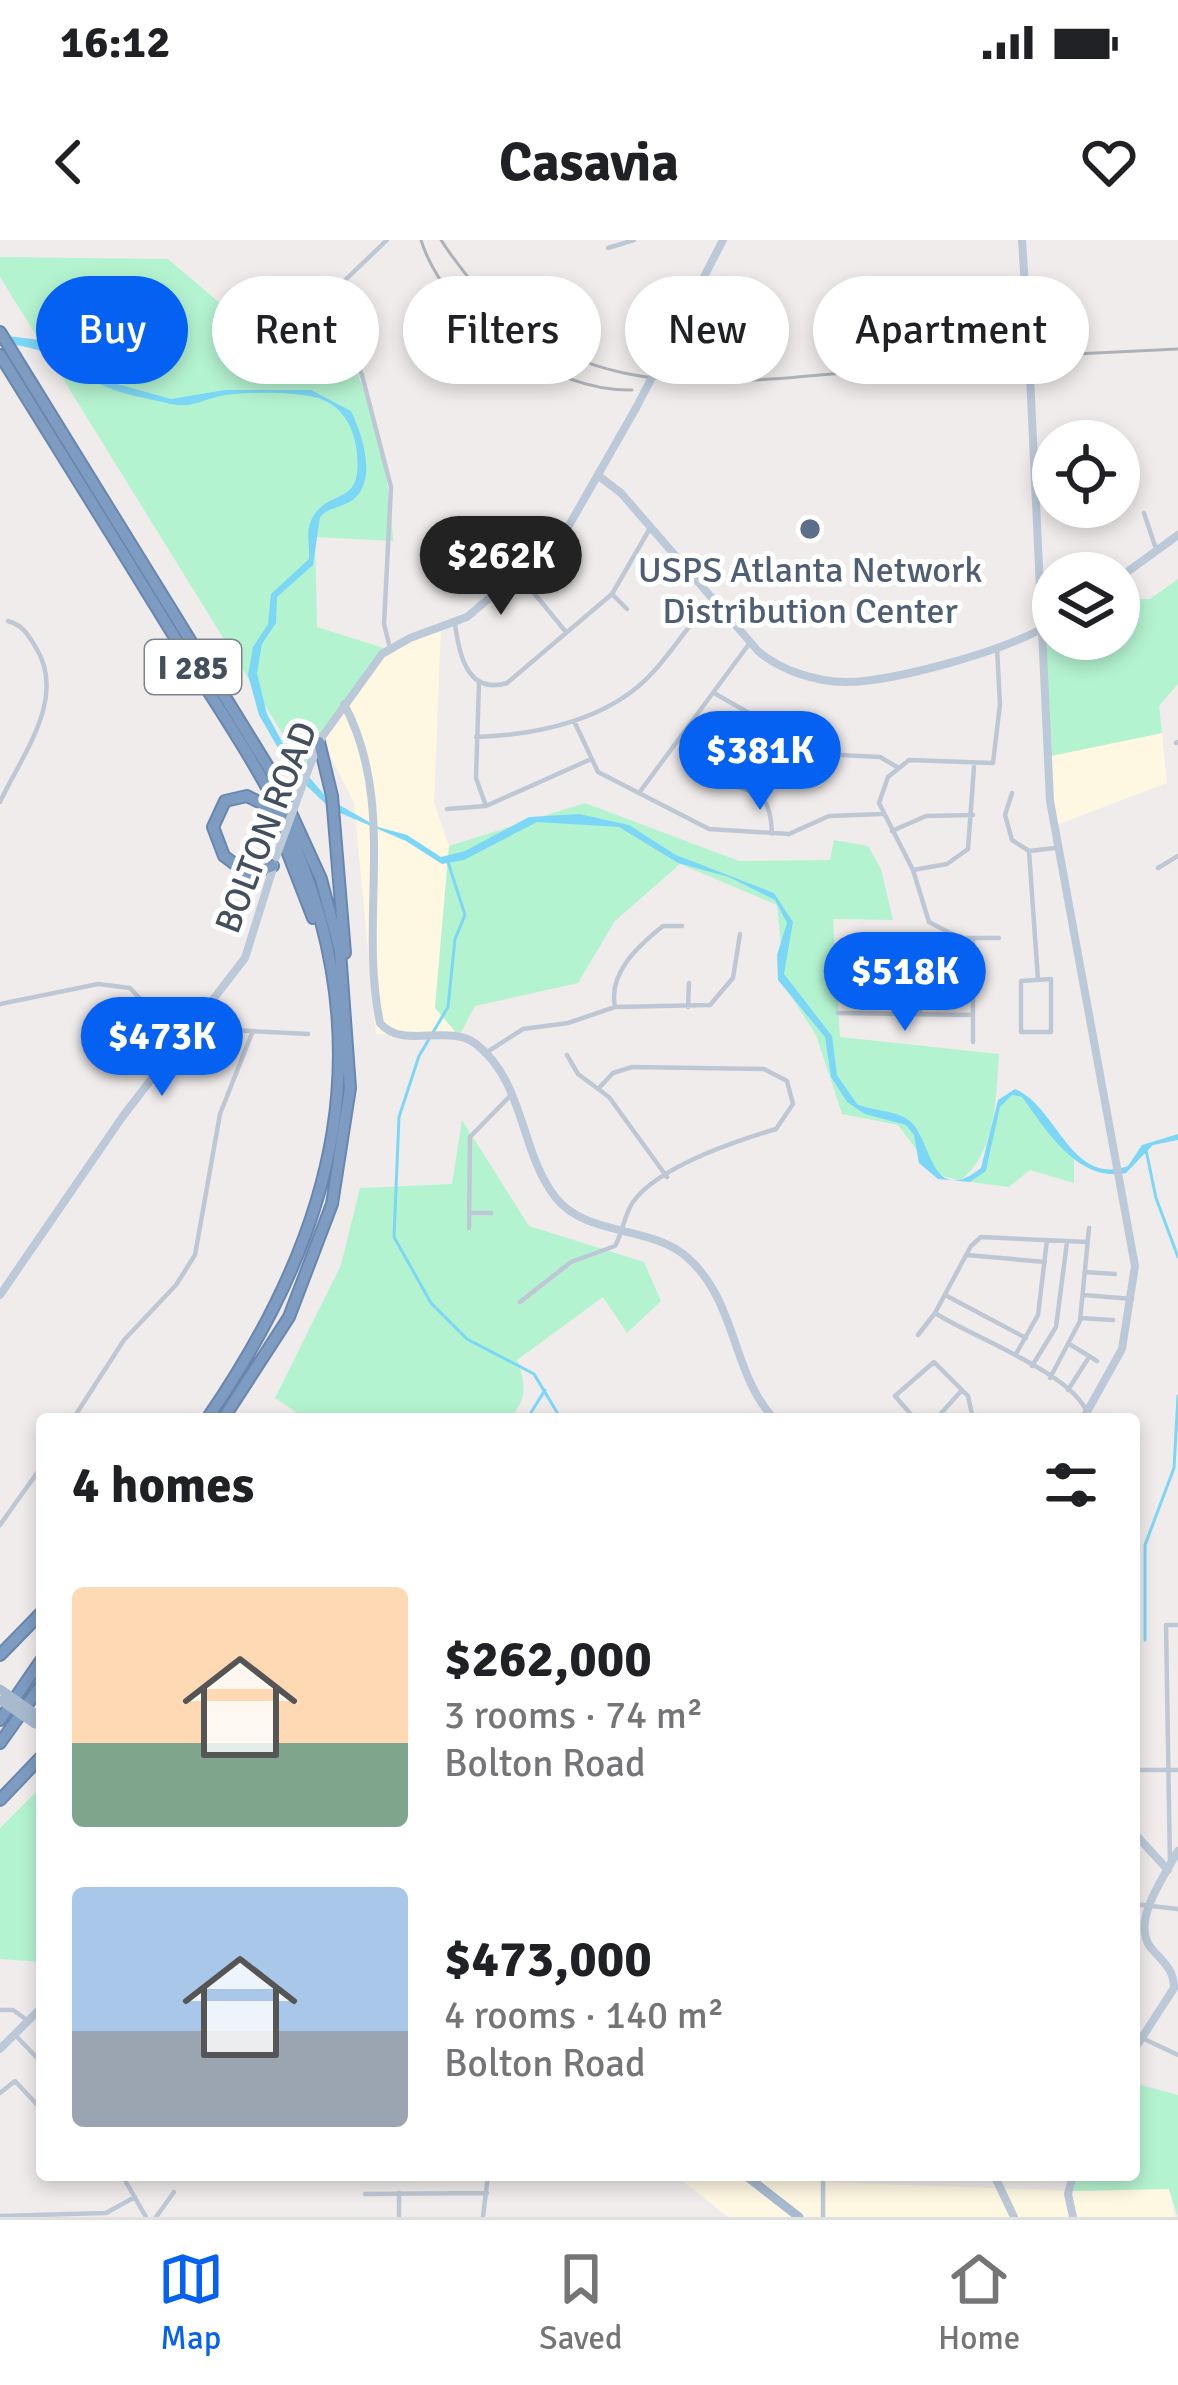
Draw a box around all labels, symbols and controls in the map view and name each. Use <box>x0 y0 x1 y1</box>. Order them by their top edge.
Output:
text: 16:12 <box>60 15 170 70</box>
icon: back <box>36 129 102 195</box>
text: Casavia <box>499 129 679 196</box>
icon: heart <box>1076 129 1142 195</box>
chip: Buy <box>36 276 188 384</box>
chip: Rent <box>212 276 379 384</box>
chip: Filters <box>403 276 601 384</box>
chip: New <box>625 276 789 384</box>
chip: Apartment <box>813 276 1089 384</box>
map controls <box>1032 420 1140 660</box>
button: locate <box>1032 420 1140 528</box>
pin: $262K <box>417 516 585 618</box>
marker: USPS Atlanta Network Distribution Center <box>797 516 823 542</box>
text: $262K <box>447 531 555 579</box>
place label: USPS Atlanta Network Distribution Center <box>638 548 982 634</box>
button: layers <box>1032 552 1140 660</box>
road number: I 285 <box>145 640 241 694</box>
pin: $381K <box>676 711 844 813</box>
street label: BOLTON ROAD <box>206 716 327 939</box>
text: $381K <box>706 726 814 774</box>
pin: $518K <box>821 932 989 1034</box>
text: $518K <box>851 947 959 995</box>
pin: $473K <box>78 997 246 1099</box>
text: $473K <box>108 1012 216 1060</box>
icon: filters <box>1038 1452 1104 1518</box>
text: 4 homes <box>72 1454 254 1517</box>
text: $262,000 <box>444 1628 652 1691</box>
icon: home <box>168 1635 312 1779</box>
text: 3 rooms · 74 m² <box>444 1691 703 1739</box>
text: Bolton Road <box>444 1739 646 1787</box>
text: $473,000 <box>444 1928 652 1991</box>
icon: home <box>168 1935 312 2079</box>
text: 4 rooms · 140 m² <box>444 1991 724 2039</box>
text: Bolton Road <box>444 2039 646 2087</box>
tab: Map <box>158 2246 224 2359</box>
tab: Saved <box>539 2246 622 2359</box>
tab: Home <box>938 2246 1020 2359</box>

